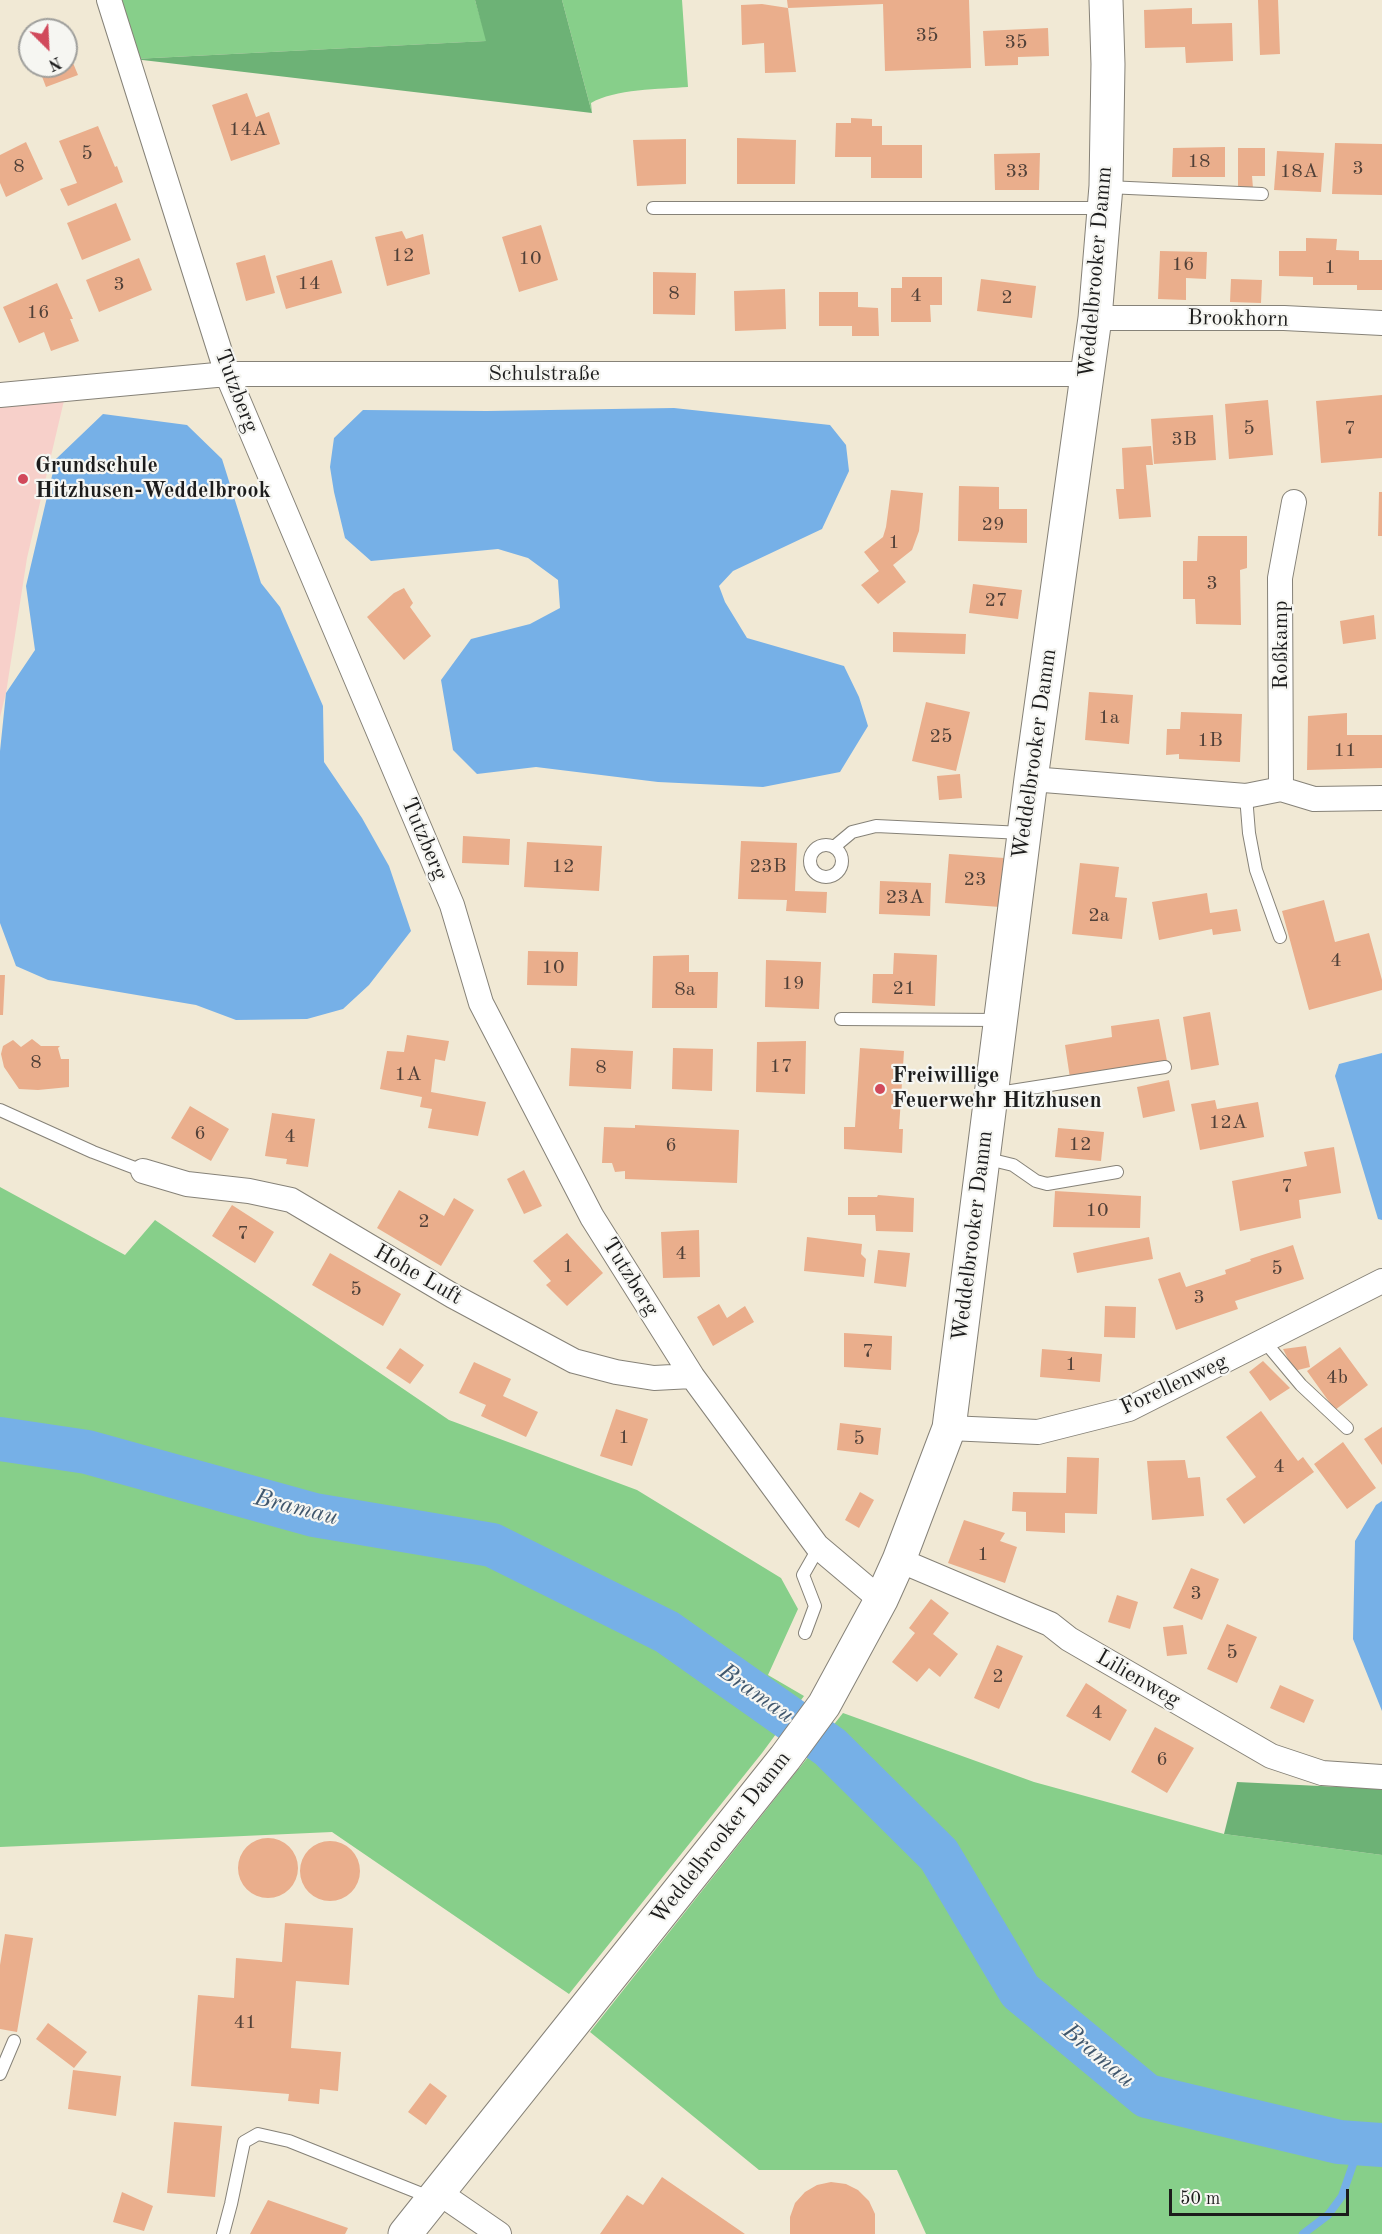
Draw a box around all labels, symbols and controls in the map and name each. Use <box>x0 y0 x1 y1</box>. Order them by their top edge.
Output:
north arrow <box>18 18 78 78</box>
house number: 35 <box>915 24 939 48</box>
house number: 35 <box>1004 31 1028 55</box>
text: N <box>46 53 63 72</box>
house number: 14A <box>229 118 267 142</box>
house number: 5 <box>81 142 93 166</box>
house number: 18 <box>1187 150 1211 174</box>
house number: 8 <box>13 155 25 179</box>
house number: 3 <box>1352 157 1364 181</box>
house number: 33 <box>1005 160 1029 184</box>
house number: 18A <box>1280 160 1318 184</box>
street label: Weddelbrooker Damm <box>1074 165 1118 379</box>
house number: 12 <box>391 244 415 268</box>
house number: 10 <box>518 247 542 271</box>
house number: 16 <box>1171 253 1195 277</box>
house number: 1 <box>1324 256 1336 280</box>
house number: 14 <box>297 272 321 296</box>
house number: 3 <box>113 273 125 297</box>
house number: 8 <box>668 282 680 306</box>
house number: 4 <box>910 284 922 308</box>
house number: 2 <box>1001 286 1013 310</box>
house number: 16 <box>26 301 50 325</box>
street label: Brookhorn <box>1187 305 1289 333</box>
street label: Tutzberg <box>208 346 264 436</box>
street label: Schulstraße <box>488 361 600 387</box>
house number: 5 <box>1243 417 1255 441</box>
house number: 7 <box>1344 417 1356 441</box>
house number: 3B <box>1171 428 1197 452</box>
place label: Grundschule Hitzhusen-Weddelbrook <box>35 453 271 505</box>
marker: Grundschule Hitzhusen-Weddelbrook <box>16 472 30 486</box>
house number: 29 <box>981 513 1005 537</box>
house number: 1 <box>888 531 900 555</box>
house number: 3 <box>1206 572 1218 596</box>
house number: 27 <box>984 589 1008 613</box>
street label: Roßkamp <box>1268 600 1294 690</box>
street label: Weddelbrooker Damm <box>1007 647 1063 861</box>
house number: 1a <box>1098 706 1120 730</box>
house number: 25 <box>929 725 953 749</box>
house number: 1B <box>1197 729 1223 753</box>
house number: 11 <box>1333 739 1357 763</box>
street label: Tutzberg <box>395 794 453 884</box>
house number: 12 <box>551 855 575 879</box>
house number: 23B <box>750 855 786 879</box>
house number: 23 <box>963 868 987 892</box>
house number: 23A <box>886 886 924 910</box>
house number: 2a <box>1088 904 1110 928</box>
house number: 4 <box>1330 949 1342 973</box>
house number: 10 <box>541 956 565 980</box>
house number: 19 <box>781 972 805 996</box>
house number: 21 <box>892 977 916 1001</box>
house number: 8a <box>674 978 696 1002</box>
house number: 8 <box>30 1051 42 1075</box>
house number: 17 <box>769 1055 793 1079</box>
house number: 8 <box>595 1056 607 1080</box>
house number: 1A <box>395 1063 421 1087</box>
place label: Freiwillige Feuerwehr Hitzhusen <box>892 1063 1102 1114</box>
marker: Freiwillige Feuerwehr Hitzhusen <box>873 1082 887 1096</box>
house number: 12A <box>1209 1111 1247 1135</box>
house number: 6 <box>194 1122 206 1146</box>
house number: 4 <box>284 1125 296 1149</box>
street label: Weddelbrooker Damm <box>947 1129 999 1343</box>
house number: 12 <box>1068 1133 1092 1157</box>
house number: 6 <box>665 1134 677 1158</box>
house number: 7 <box>1281 1175 1293 1199</box>
house number: 10 <box>1085 1199 1109 1223</box>
house number: 2 <box>418 1210 430 1234</box>
house number: 7 <box>237 1222 249 1246</box>
street label: Tutzberg <box>596 1233 664 1321</box>
street label: Hohe Luft <box>369 1239 467 1311</box>
house number: 4 <box>675 1242 687 1266</box>
house number: 1 <box>562 1255 574 1279</box>
house number: 5 <box>1271 1257 1283 1281</box>
house number: 5 <box>350 1278 362 1302</box>
house number: 3 <box>1193 1286 1205 1310</box>
house number: 7 <box>862 1340 874 1364</box>
street label: Forellenweg <box>1116 1349 1232 1421</box>
house number: 1 <box>1065 1353 1077 1377</box>
house number: 4b <box>1326 1366 1348 1390</box>
house number: 1 <box>618 1426 630 1450</box>
house number: 5 <box>853 1427 865 1451</box>
house number: 4 <box>1273 1455 1285 1479</box>
water label: Bramau <box>251 1484 341 1532</box>
house number: 1 <box>977 1543 989 1567</box>
house number: 3 <box>1190 1582 1202 1606</box>
house number: 5 <box>1226 1641 1238 1665</box>
street label: Lilienweg <box>1091 1644 1185 1714</box>
water label: Bramau <box>713 1658 799 1730</box>
house number: 2 <box>992 1665 1004 1689</box>
house number: 4 <box>1091 1701 1103 1725</box>
street label: Weddelbrooker Damm <box>645 1746 797 1930</box>
house number: 6 <box>1156 1748 1168 1772</box>
house number: 41 <box>233 2011 257 2035</box>
water label: Bramau <box>1056 2017 1140 2095</box>
scale bar <box>1172 2177 1352 2215</box>
text: 50 m <box>1180 2190 1220 2208</box>

